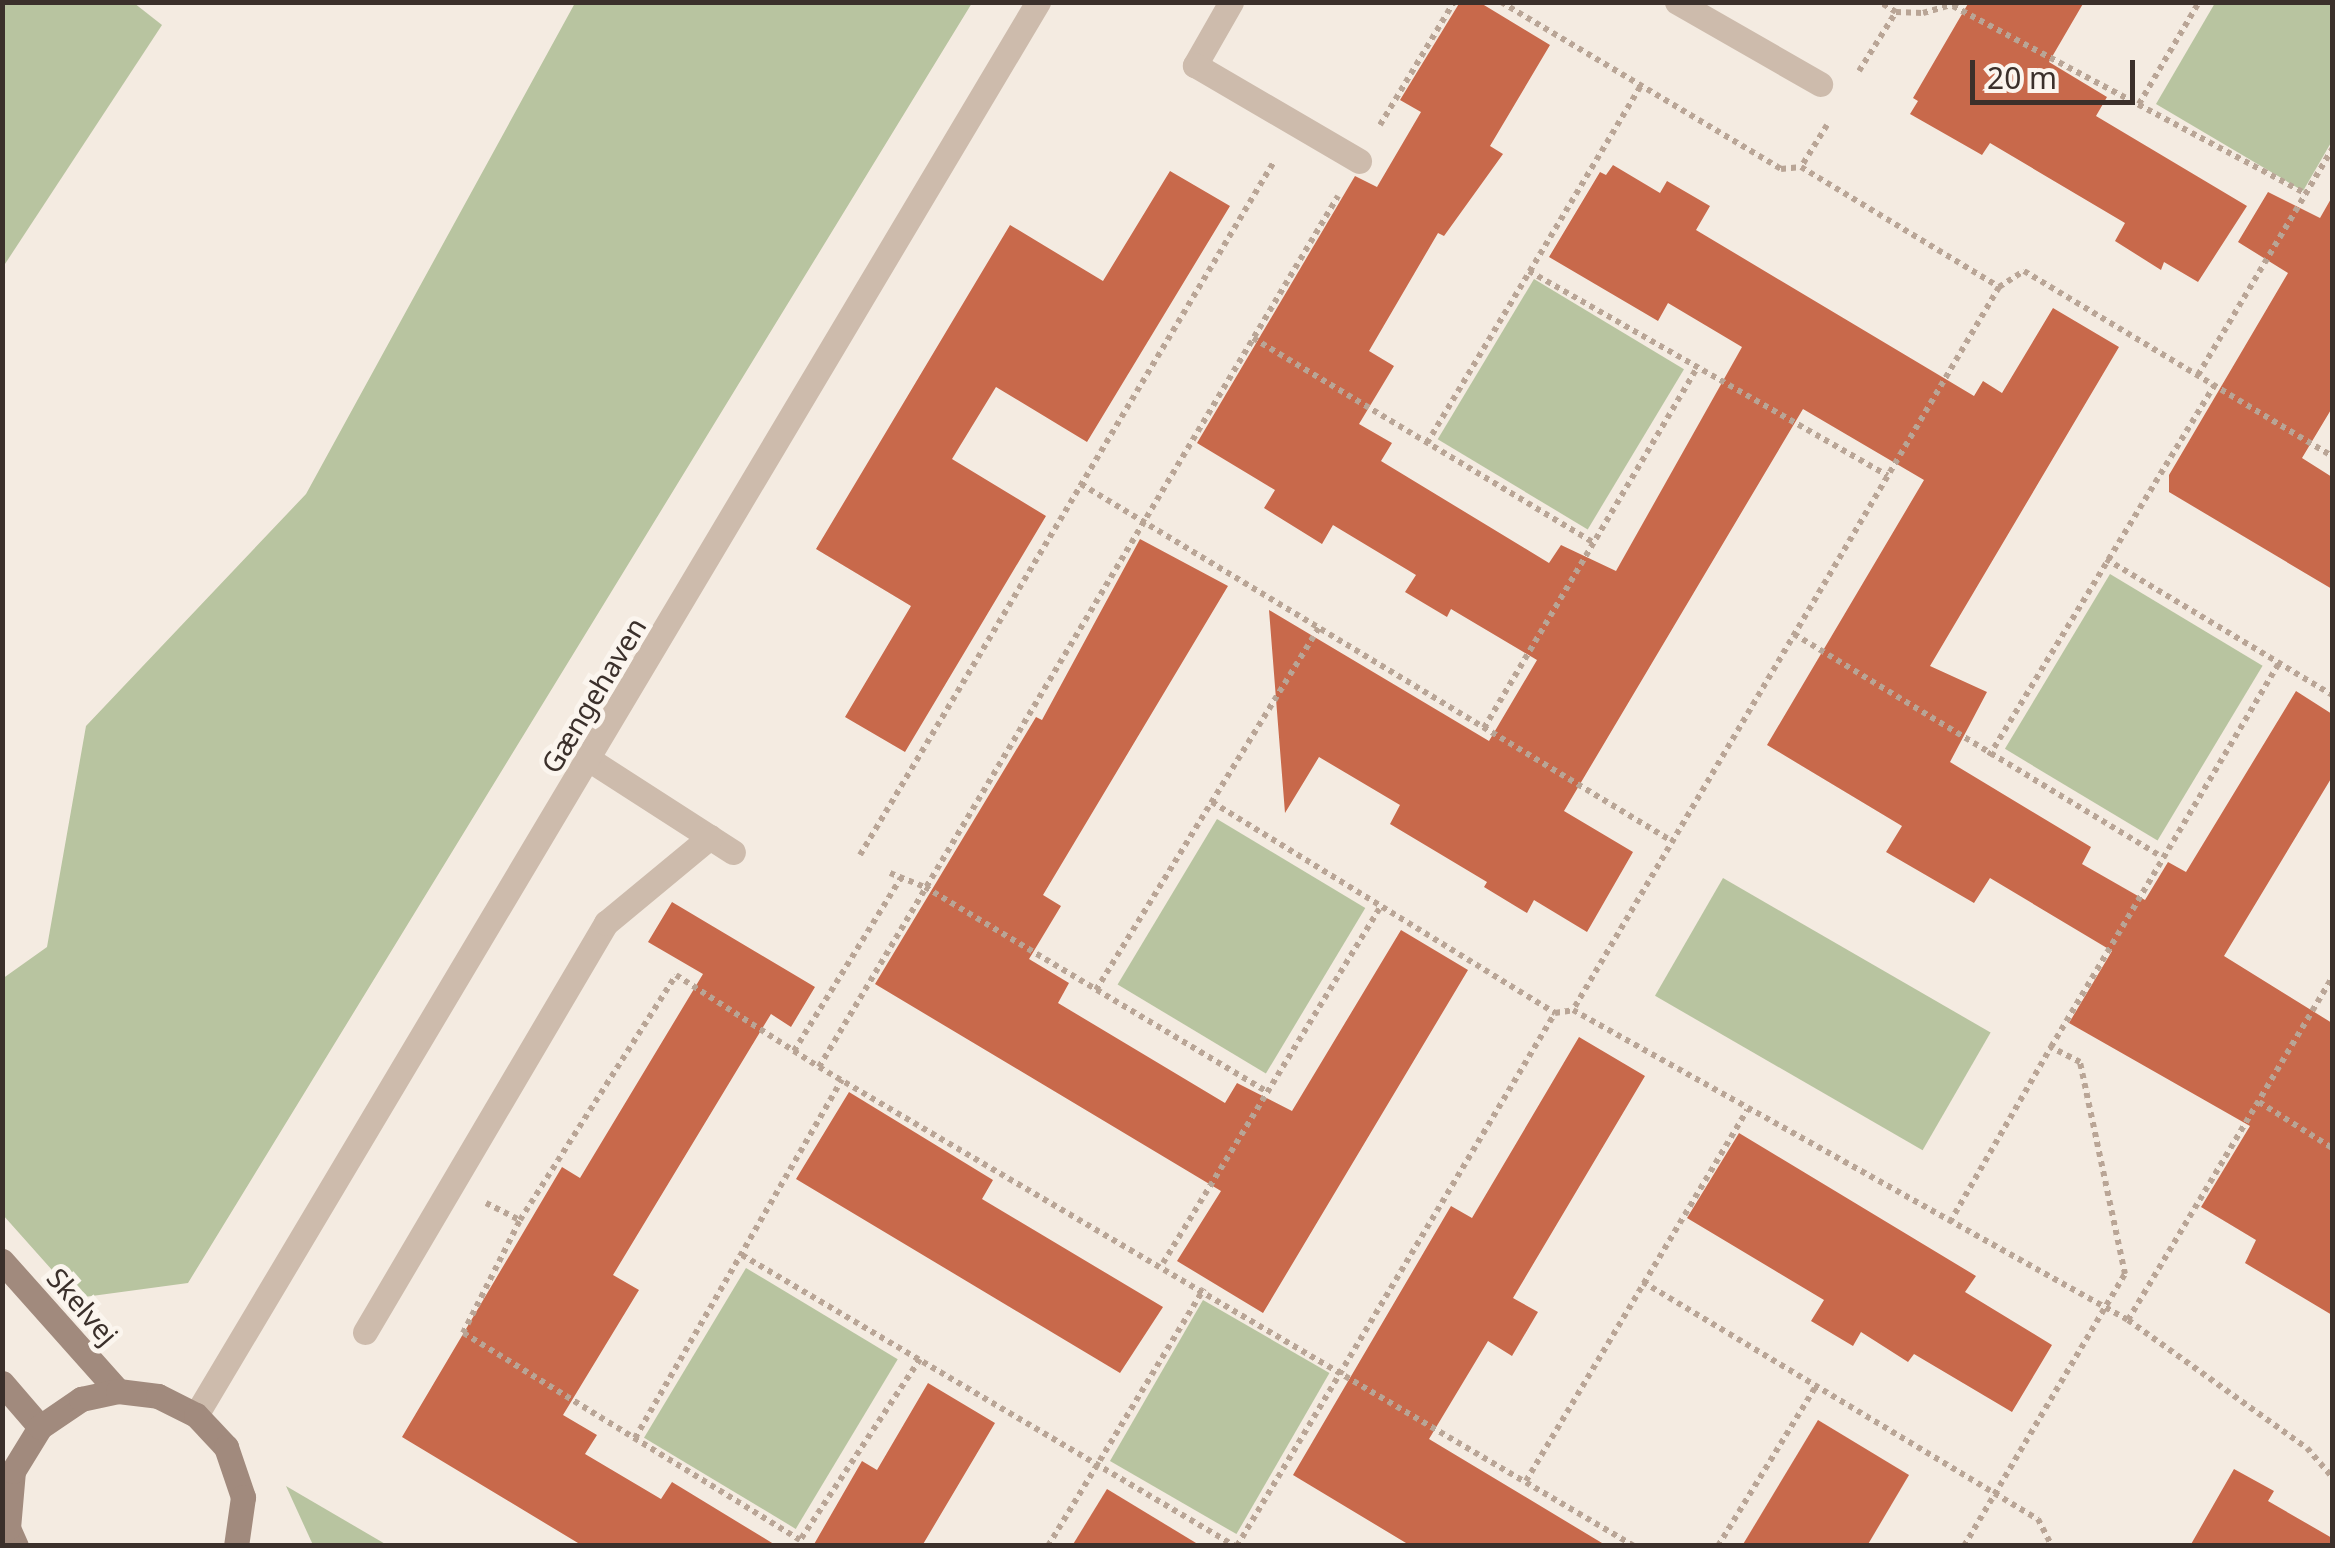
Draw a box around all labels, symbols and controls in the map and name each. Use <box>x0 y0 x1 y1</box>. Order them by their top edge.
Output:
scale bar <box>1975 40 2140 102</box>
text: 20 m <box>1987 57 2057 98</box>
street label: Gængehaven <box>533 611 653 779</box>
street label: Skelvej <box>41 1261 125 1351</box>

